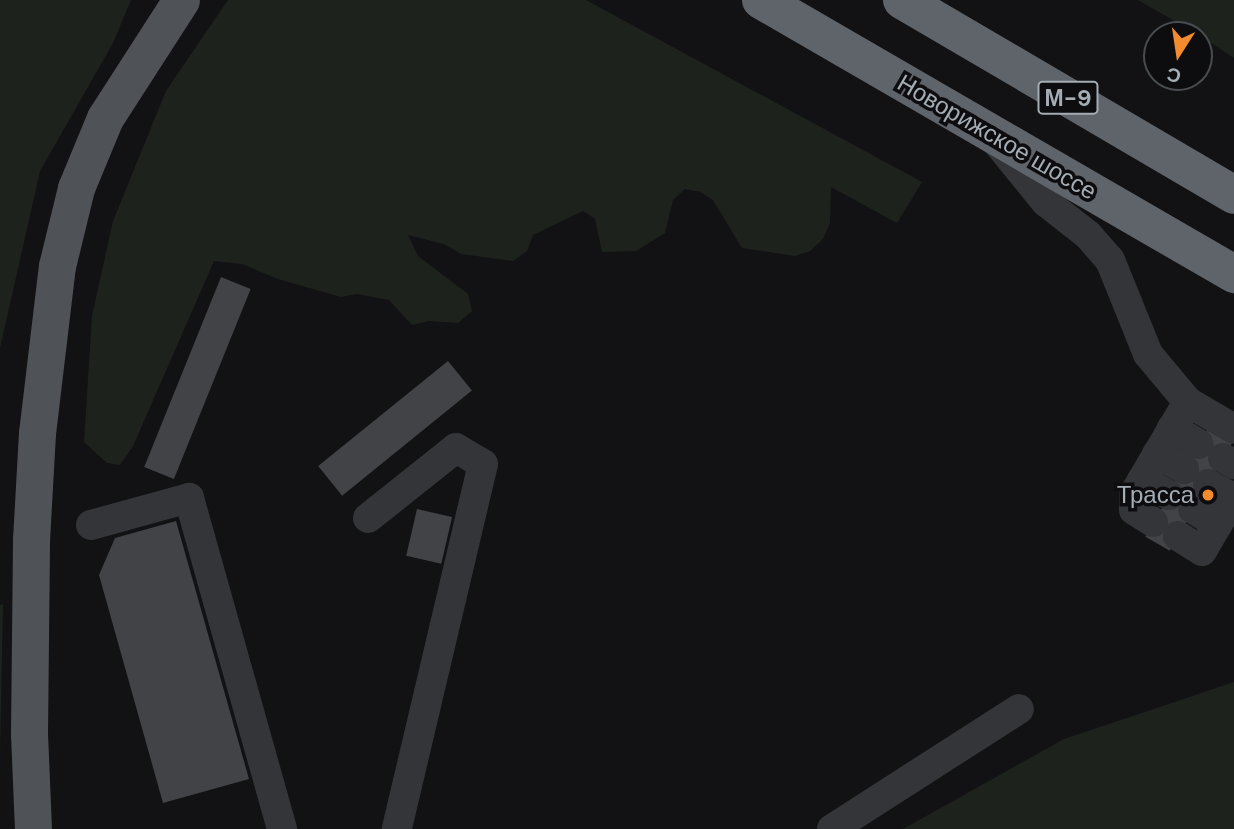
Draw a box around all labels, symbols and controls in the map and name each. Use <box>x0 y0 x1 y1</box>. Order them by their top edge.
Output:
north arrow <box>1143 21 1213 91</box>
text: С <box>1165 61 1183 89</box>
street label: Новорижское шоссе <box>892 68 1102 206</box>
road number: М-9 <box>1036 78 1100 118</box>
place label: Трасса <box>1117 481 1194 509</box>
marker: Трасса <box>1200 487 1216 503</box>

